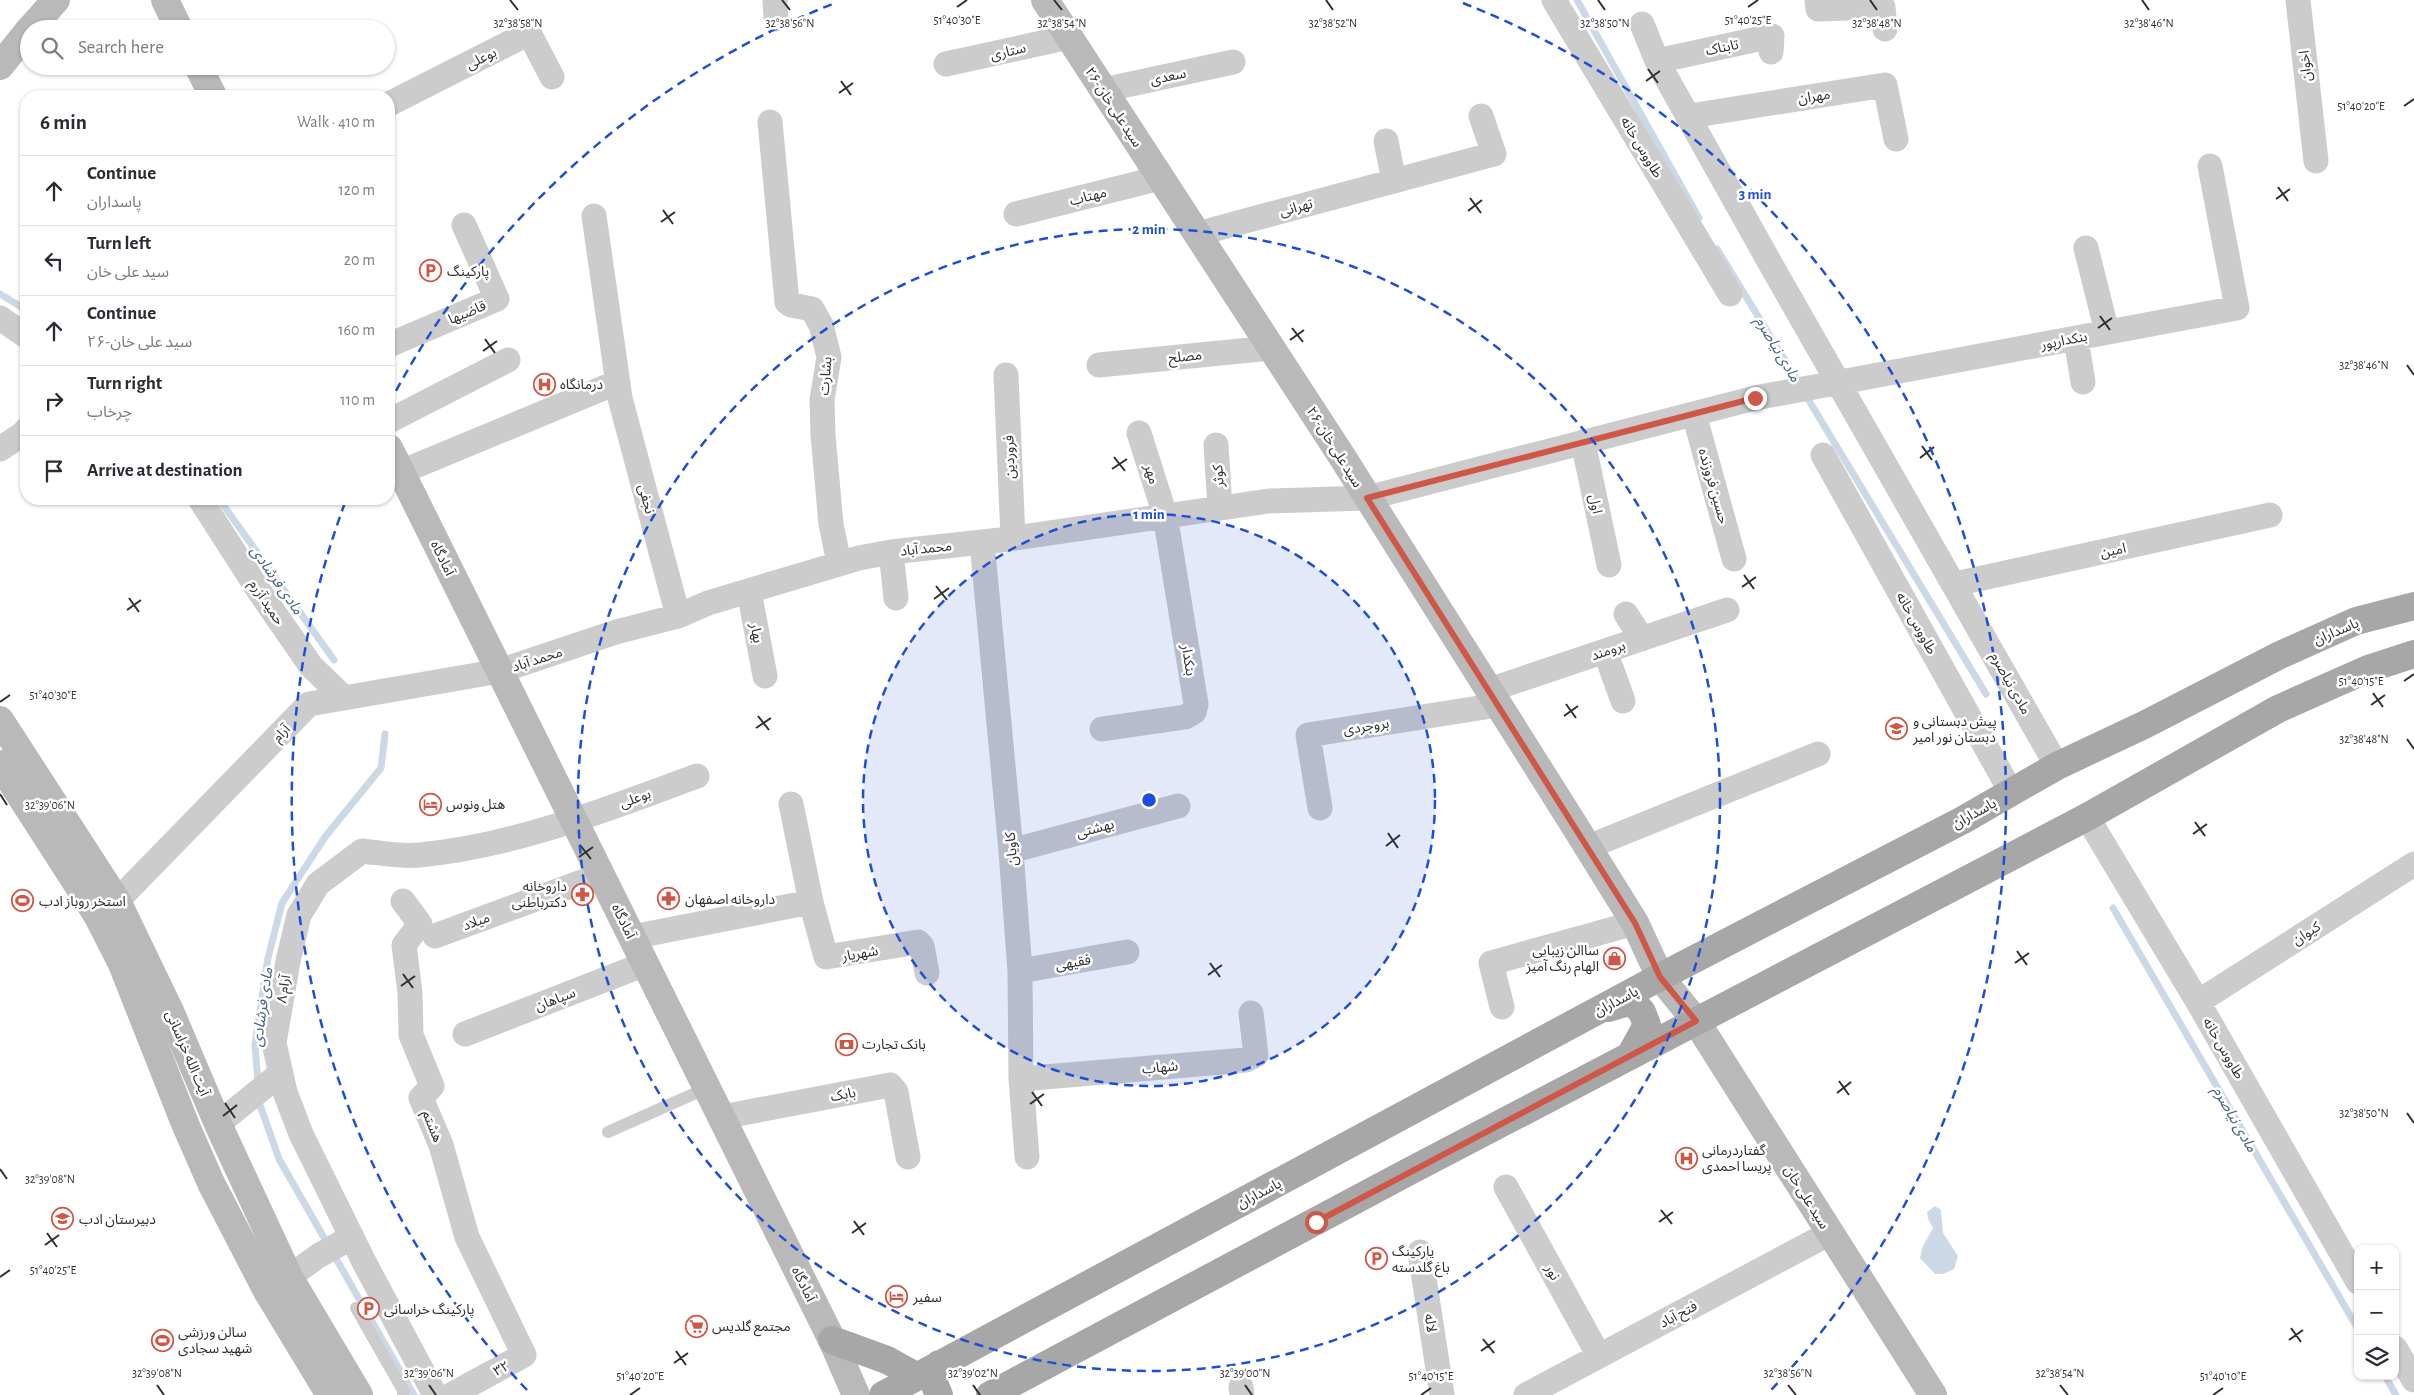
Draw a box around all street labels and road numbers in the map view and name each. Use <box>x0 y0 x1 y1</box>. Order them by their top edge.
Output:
street label: تابناک <box>1705 38 1740 58</box>
street label: ستاری <box>989 41 1028 64</box>
street label: بوعلی <box>464 45 500 73</box>
street label: اخوان <box>2297 50 2316 82</box>
street label: ۲۶-سید علی خان <box>1081 65 1144 151</box>
street label: سعدی <box>1149 66 1188 89</box>
street label: مهران <box>1797 88 1831 107</box>
street label: طاووس خانه <box>1617 115 1665 181</box>
street label: مهتاب <box>1068 186 1108 209</box>
street label: تهرانی <box>1278 197 1315 220</box>
street label: قاضیها <box>447 299 489 328</box>
street label: بنکدارپور <box>2039 330 2089 355</box>
street label: مصلح <box>1168 348 1203 369</box>
street label: بشارت <box>817 356 836 396</box>
street label: ۲۶-سید علی خان <box>1303 405 1364 491</box>
street label: فروردین <box>1002 435 1019 479</box>
street label: حسین فروزنده <box>1695 447 1730 526</box>
street label: مهر <box>1140 462 1161 486</box>
street label: کوثر <box>1211 464 1228 488</box>
street label: نجفی <box>634 483 657 516</box>
street label: اول <box>1585 493 1604 515</box>
street label: آمادگاه <box>428 538 458 579</box>
street label: محمد آباد <box>899 539 953 559</box>
street label: امین <box>2099 541 2128 562</box>
street label: حمید آزرم <box>244 577 287 629</box>
street label: طاووس خانه <box>1893 590 1939 657</box>
street label: پاسداران <box>2312 616 2362 650</box>
street label: بهار <box>746 621 765 645</box>
street label: برومند <box>1589 639 1628 664</box>
street label: بنکدار <box>1177 642 1197 677</box>
street label: محمد آباد <box>510 645 564 675</box>
street label: مادی نیاصرم <box>1985 650 2033 718</box>
street label: بروجردی <box>1342 716 1390 739</box>
street label: آرام <box>270 721 296 747</box>
street label: بوعلی <box>618 787 653 812</box>
street label: پاسداران <box>1950 796 2000 833</box>
street label: بهشتی <box>1075 817 1116 842</box>
street label: کاویان <box>1004 831 1021 866</box>
street label: آمادگاه <box>609 901 639 942</box>
street label: میلاد <box>461 911 492 933</box>
street label: کیوان <box>2290 920 2324 949</box>
street label: شهریار <box>840 944 880 965</box>
street label: فقیهی <box>1054 953 1092 974</box>
street label: ۸ آرام <box>274 973 296 1005</box>
street label: پاسداران <box>1592 984 1642 1021</box>
street label: سپاهان <box>533 986 578 1016</box>
street label: آیت الله خراسانی <box>162 1008 212 1099</box>
street label: طاووس خانه <box>2199 1015 2246 1082</box>
street label: شهاب <box>1142 1059 1179 1078</box>
street label: بابک <box>829 1086 857 1104</box>
street label: هشتم <box>417 1108 445 1145</box>
street label: سید علی خان <box>1780 1163 1831 1232</box>
street label: پاسداران <box>1235 1176 1285 1213</box>
street label: نور <box>1541 1261 1562 1283</box>
street label: آمادگاه <box>789 1264 819 1305</box>
street label: فتح آباد <box>1657 1298 1701 1333</box>
street label: لاله <box>1422 1313 1438 1333</box>
street label: ۳۲ <box>491 1359 512 1379</box>

